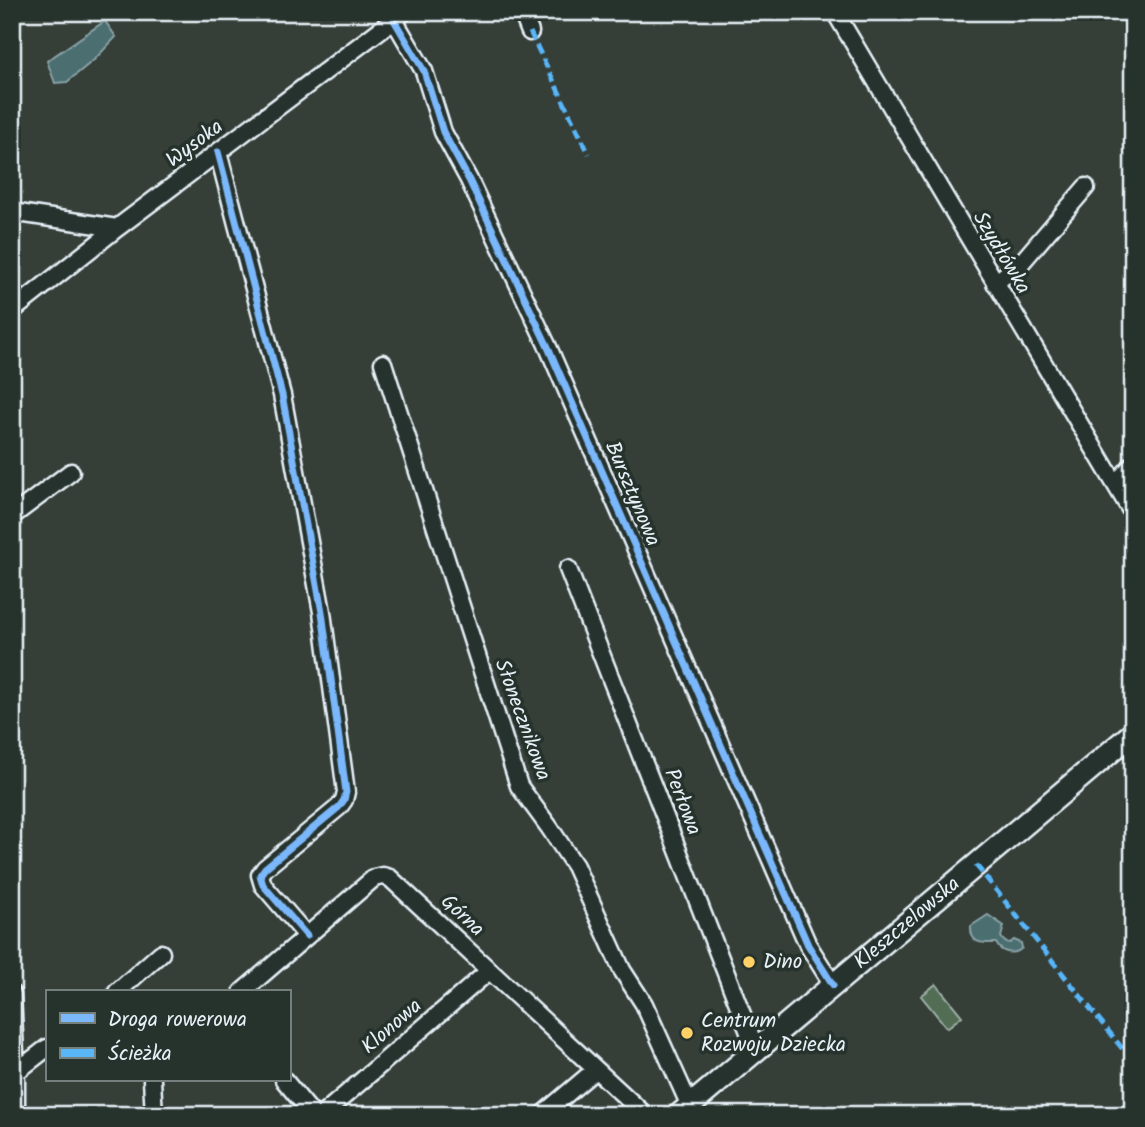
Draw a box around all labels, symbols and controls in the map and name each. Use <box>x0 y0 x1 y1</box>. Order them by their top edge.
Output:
street label: Wysoka <box>159 111 231 177</box>
street label: Szydłówka <box>963 205 1039 301</box>
street label: Bursztynowa <box>595 436 669 552</box>
street label: Słonecznikowa <box>485 655 559 785</box>
street label: Perłowa <box>654 764 710 840</box>
street label: Kleszczelowska <box>846 868 968 978</box>
street label: Górna <box>432 887 492 945</box>
place label: Dino <box>763 946 802 979</box>
marker: Dino <box>741 954 757 970</box>
legend <box>46 990 290 1082</box>
street label: Klonowa <box>354 991 430 1063</box>
text: Droga rowerowa <box>108 1004 247 1037</box>
place label: Centrum Rozwoju Dziecka <box>701 1005 846 1062</box>
marker: Centrum Rozwoju Dziecka <box>679 1025 695 1041</box>
text: Ścieżka <box>108 1038 172 1071</box>

